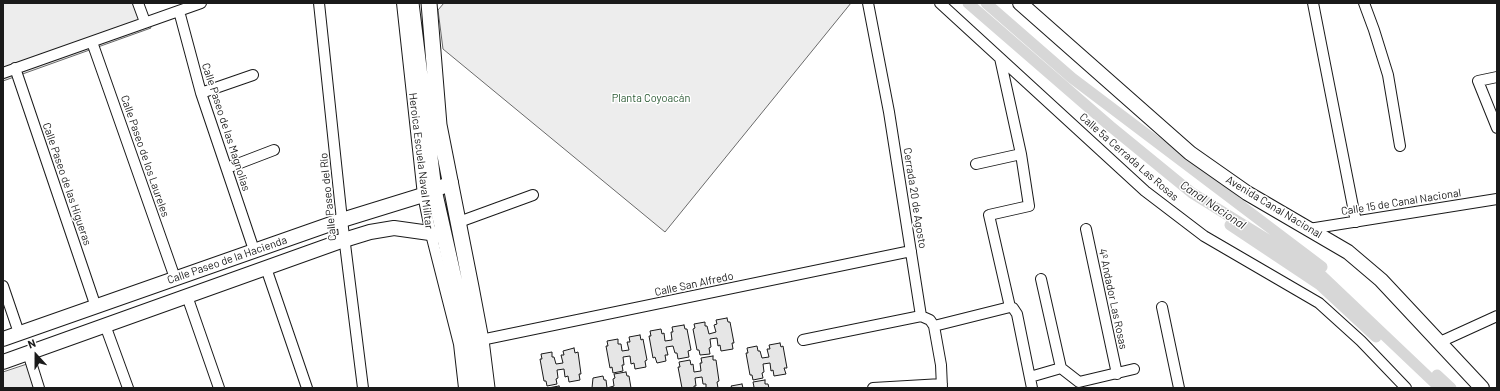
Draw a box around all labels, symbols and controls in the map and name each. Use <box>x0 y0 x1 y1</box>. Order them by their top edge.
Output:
street label: Calle Paseo de las Magnolias <box>199 61 253 193</box>
park label: Planta Coyoacán <box>612 91 690 105</box>
street label: Heroica Escuela Naval Militar <box>406 92 436 230</box>
street label: Calle Paseo de los Laureles <box>118 93 172 219</box>
street label: Calle 5a Cerrada Las Rosas <box>1077 110 1181 204</box>
street label: Calle Paseo de las Higueras <box>40 121 94 247</box>
street label: Cerrada 20 de Agosto <box>901 147 929 249</box>
street label: Calle Paseo del Río <box>317 152 339 242</box>
street label: Avenida Canal Nacional <box>1223 173 1325 241</box>
water label: Canal Nacional <box>1178 178 1248 232</box>
street label: Calle 15 de Canal Nacional <box>1340 186 1462 218</box>
street label: Calle Paseo de la Hacienda <box>165 233 289 287</box>
street label: 4º Andador Las Rosas <box>1096 247 1130 351</box>
street label: Calle San Alfredo <box>653 269 735 299</box>
north arrow <box>16 335 56 375</box>
text: N <box>26 336 37 351</box>

